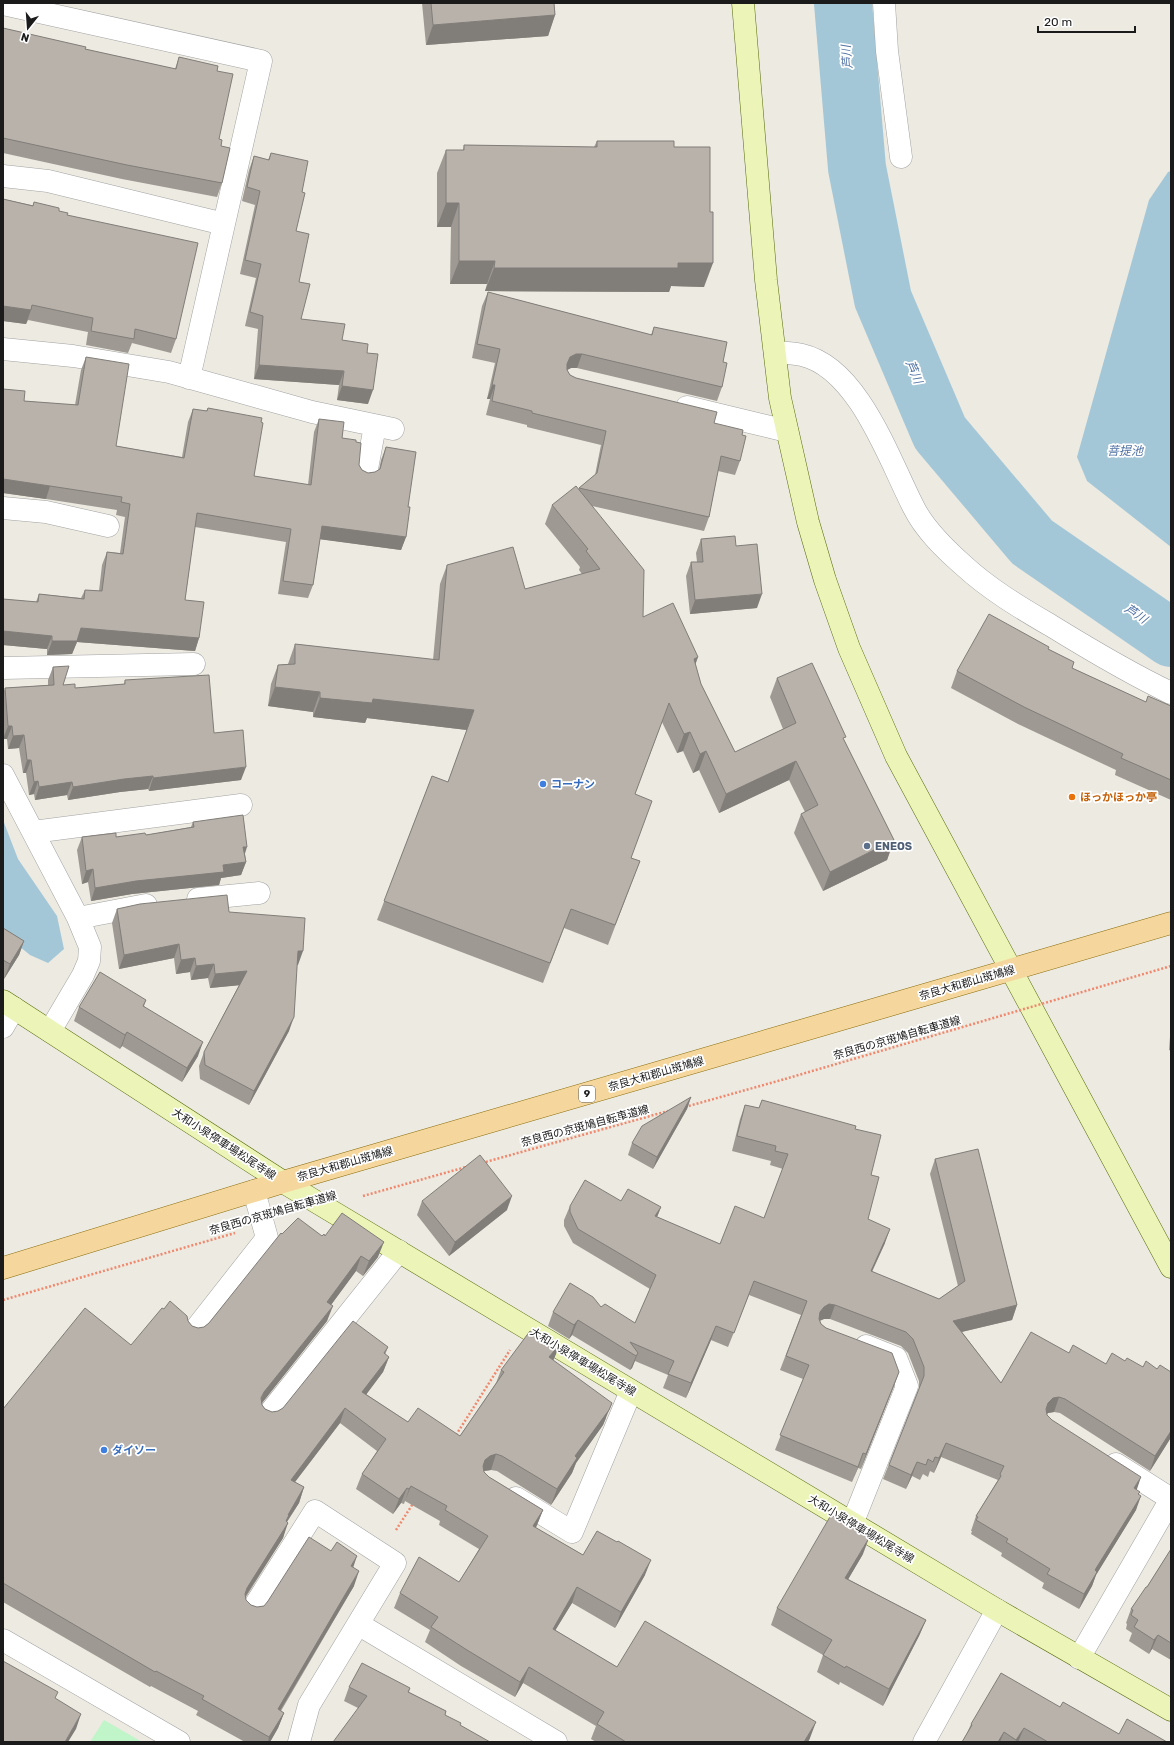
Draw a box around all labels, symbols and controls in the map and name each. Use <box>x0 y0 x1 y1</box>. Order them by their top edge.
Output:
north arrow <box>8 8 48 48</box>
scale bar <box>1038 8 1135 34</box>
text: 20 m <box>1044 15 1072 29</box>
text: N <box>19 30 31 44</box>
water label: 芦川 <box>839 42 855 70</box>
water label: 芦川 <box>903 358 926 388</box>
water label: 菩提池 <box>1107 444 1144 458</box>
water label: 芦川 <box>1122 601 1152 628</box>
place label: コーナン <box>551 778 595 791</box>
marker: コーナン <box>538 779 548 789</box>
place label: ほっかほっか亭 <box>1080 791 1157 804</box>
marker: ほっかほっか亭 <box>1067 792 1077 802</box>
place label: ENEOS <box>875 840 912 853</box>
marker: ENEOS <box>862 841 872 851</box>
street label: 奈良大和郡山斑鳩線 <box>918 963 1016 1003</box>
street label: 奈良西の京斑鳩自転車道線 <box>832 1014 962 1062</box>
street label: 奈良大和郡山斑鳩線 <box>607 1054 705 1094</box>
road number: 9 <box>579 1086 595 1102</box>
street label: 奈良西の京斑鳩自転車道線 <box>520 1103 650 1149</box>
street label: 大和小泉停車場松尾寺線 <box>170 1106 278 1182</box>
street label: 奈良大和郡山斑鳩線 <box>296 1144 394 1184</box>
street label: 奈良西の京斑鳩自転車道線 <box>208 1189 338 1237</box>
street label: 大和小泉停車場松尾寺線 <box>528 1325 638 1399</box>
place label: ダイソー <box>112 1444 156 1457</box>
marker: ダイソー <box>99 1445 109 1455</box>
street label: 大和小泉停車場松尾寺線 <box>806 1492 916 1566</box>

